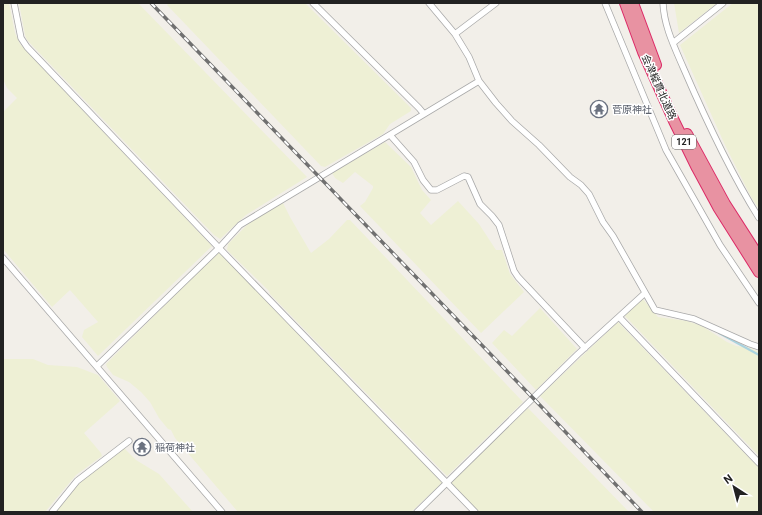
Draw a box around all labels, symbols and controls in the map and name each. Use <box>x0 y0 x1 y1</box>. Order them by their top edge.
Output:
street label: 会津縦貫北道路 <box>640 53 678 121</box>
temple icon: 菅原神社 <box>589 99 609 119</box>
place label: 菅原神社 <box>612 104 652 115</box>
road number: 121 <box>672 135 696 149</box>
temple icon: 稲荷神社 <box>132 437 152 457</box>
place label: 稲荷神社 <box>155 442 195 453</box>
north arrow <box>714 467 754 507</box>
text: N <box>721 472 736 487</box>

